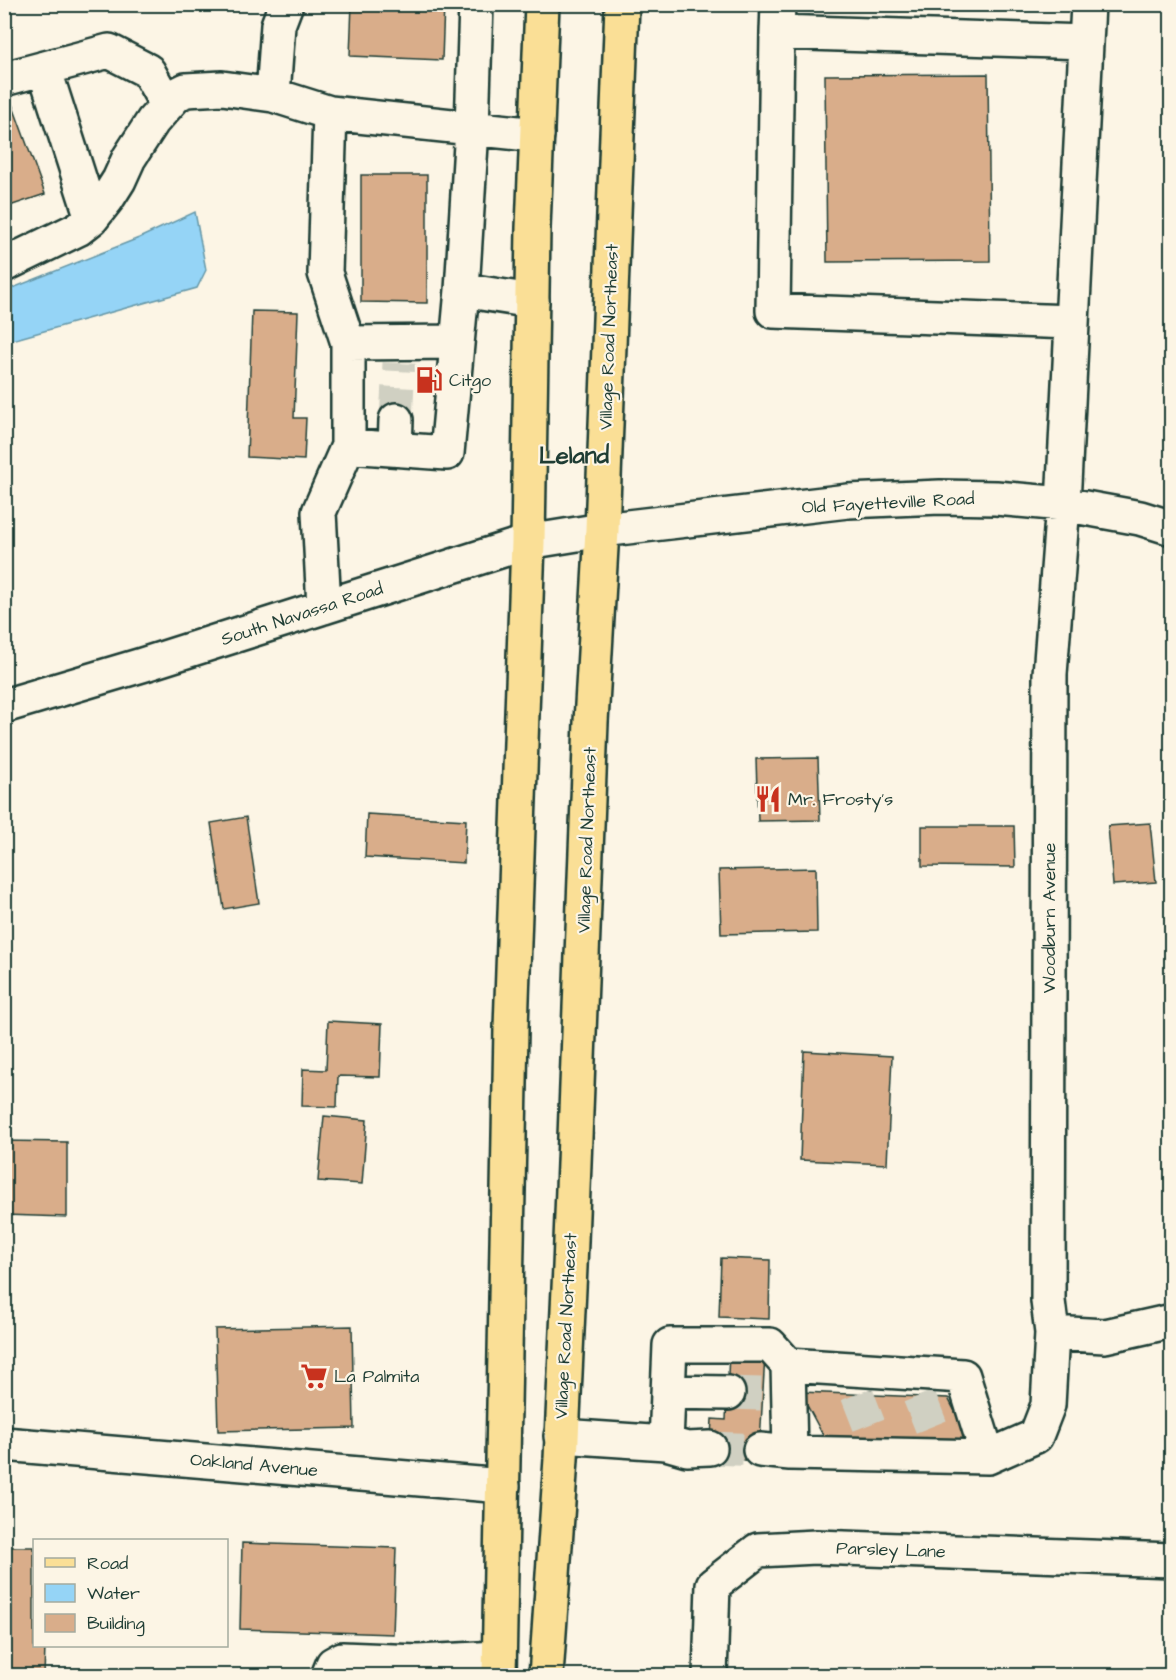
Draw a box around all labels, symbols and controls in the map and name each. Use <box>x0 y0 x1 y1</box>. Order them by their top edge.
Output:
street label: Village Road Northeast <box>593 243 626 431</box>
fuel station icon: Citgo <box>414 365 444 395</box>
place label: Citgo <box>449 368 491 394</box>
district label: Leland <box>539 439 610 473</box>
street label: Old Fayetteville Road <box>801 486 975 521</box>
street label: South Navassa Road <box>218 576 386 652</box>
street label: Village Road Northeast <box>571 746 604 934</box>
restaurant icon: Mr. Frosty's <box>753 784 783 814</box>
place label: Mr. Frosty's <box>788 787 893 813</box>
street label: Woodburn Avenue <box>1037 843 1062 993</box>
street label: Village Road Northeast <box>549 1232 584 1420</box>
supermarket icon: La Palmita <box>299 1361 329 1391</box>
place label: La Palmita <box>334 1364 419 1389</box>
street label: Oakland Avenue <box>189 1447 319 1483</box>
street label: Parsley Lane <box>836 1536 946 1565</box>
legend <box>33 1539 228 1647</box>
text: Road <box>87 1551 128 1576</box>
text: Water <box>87 1581 140 1606</box>
text: Building <box>87 1611 145 1637</box>

